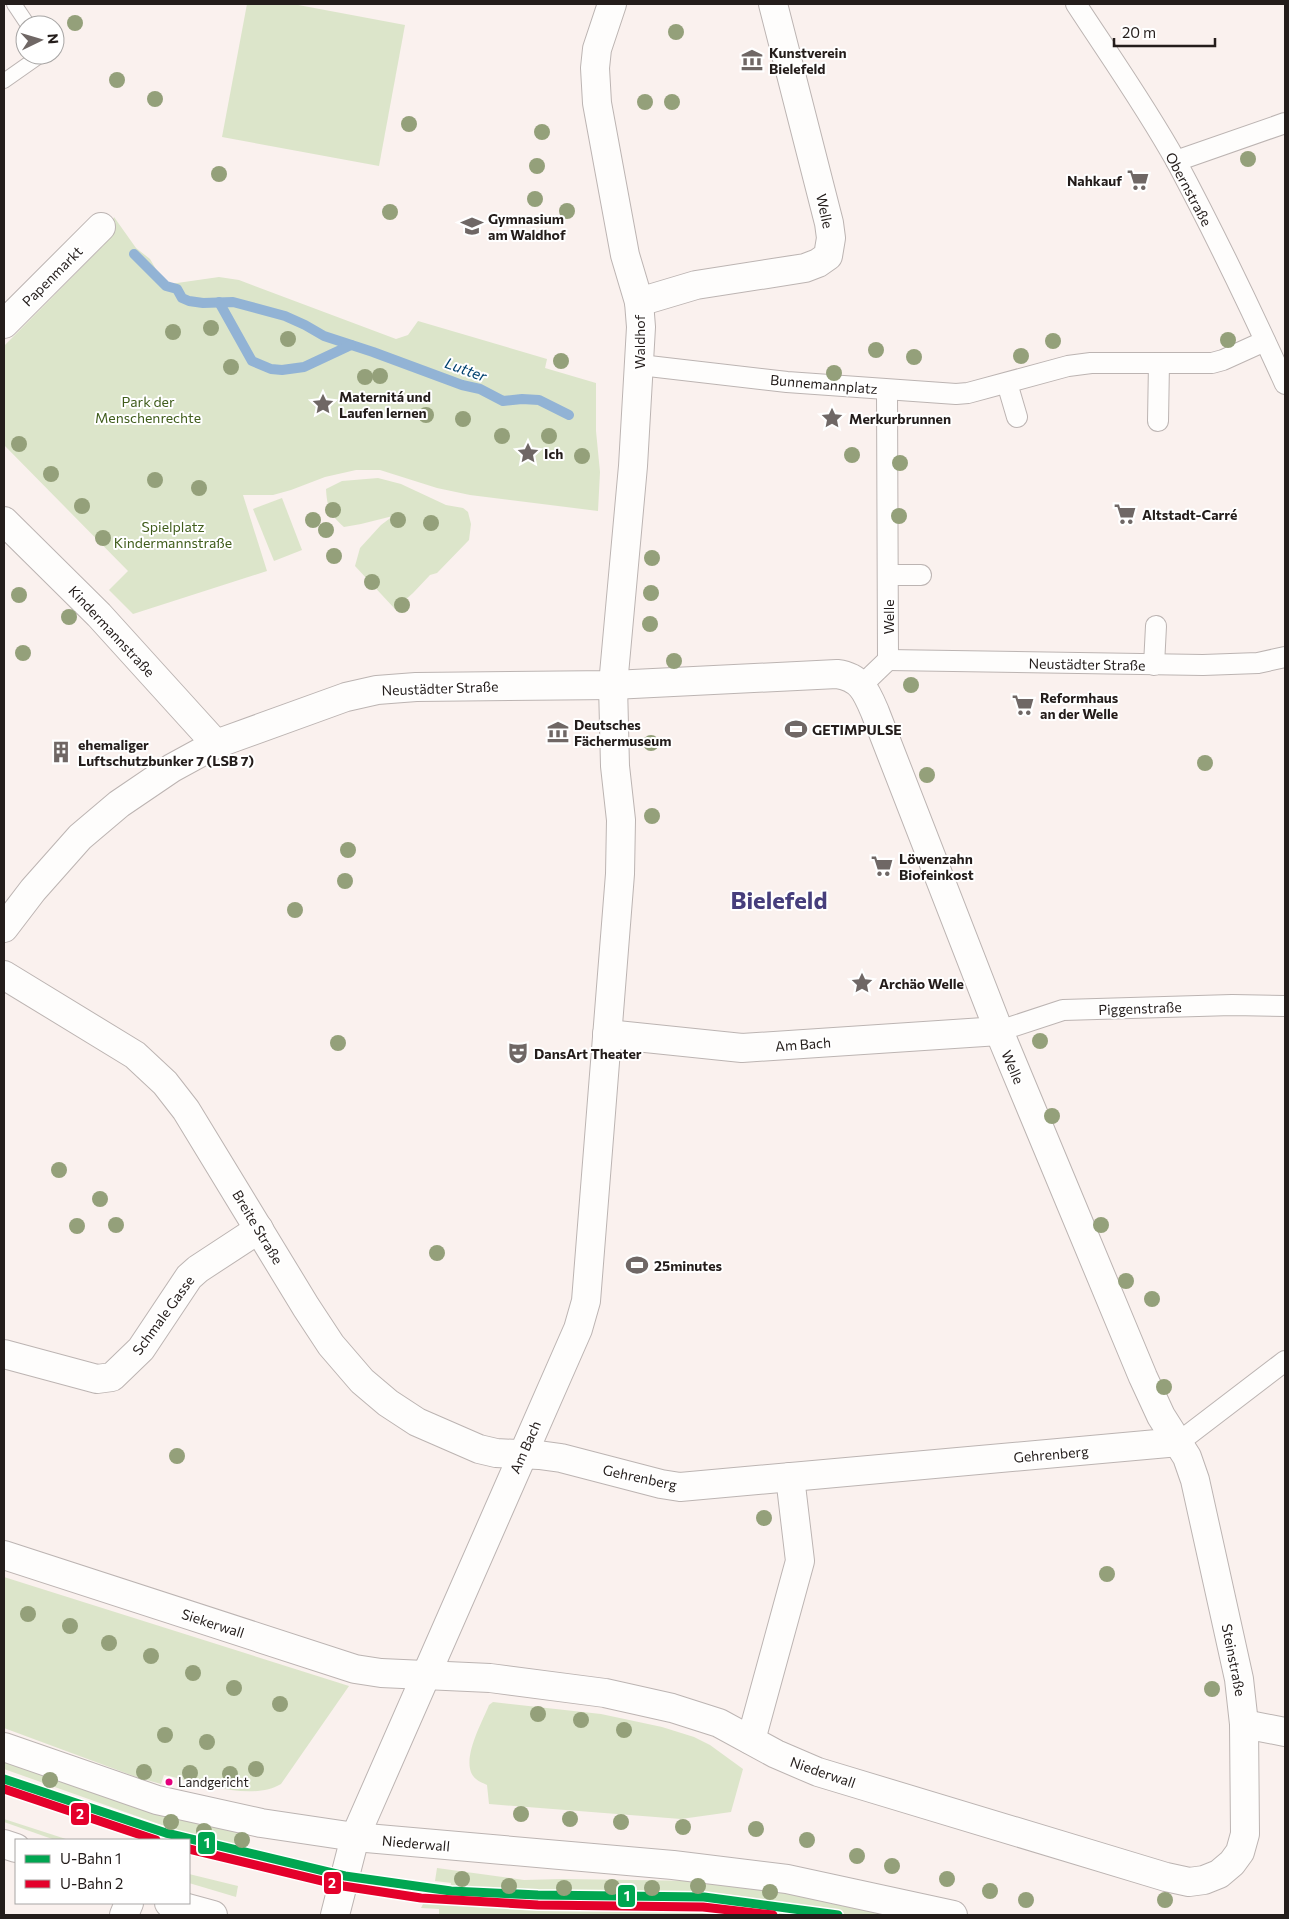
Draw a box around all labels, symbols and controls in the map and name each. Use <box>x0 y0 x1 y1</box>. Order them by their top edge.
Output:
north arrow <box>15 15 65 65</box>
scale bar <box>1114 15 1215 47</box>
text: 20 m <box>1122 23 1156 41</box>
text: N <box>45 33 62 45</box>
place label: Kunstverein Bielefeld <box>769 44 847 77</box>
museum icon: Kunstverein Bielefeld <box>739 47 765 73</box>
street label: Obernstraße <box>1162 149 1216 229</box>
supermarket icon: Nahkauf <box>1125 167 1151 193</box>
place label: Nahkauf <box>1067 172 1122 189</box>
street label: Welle <box>813 192 837 230</box>
place label: Gymnasium am Waldhof <box>488 210 566 243</box>
school or university icon: Gymnasium am Waldhof <box>459 213 485 239</box>
street label: Papenmarkt <box>18 242 86 310</box>
street label: Waldhof <box>631 314 648 369</box>
water label: Lutter <box>443 353 490 385</box>
street label: Bunnemannplatz <box>770 371 878 397</box>
place label: Maternitá und Laufen lernen <box>339 388 431 421</box>
place icon: Maternitá und Laufen lernen <box>310 391 336 417</box>
park label: Park der Menschenrechte <box>95 393 201 426</box>
place icon: Merkurbrunnen <box>819 405 845 431</box>
place label: Merkurbrunnen <box>849 410 951 427</box>
place icon: Ich <box>515 440 541 466</box>
place label: Ich <box>544 445 563 462</box>
supermarket icon: Altstadt-Carré <box>1112 501 1138 527</box>
place label: Altstadt-Carré <box>1142 506 1237 523</box>
park label: Spielplatz Kindermannstraße <box>114 518 232 551</box>
street label: Kindermannstraße <box>65 582 159 680</box>
street label: Welle <box>880 599 897 635</box>
street label: Neustädter Straße <box>1028 654 1146 674</box>
street label: Neustädter Straße <box>381 677 499 699</box>
place label: Reformhaus an der Welle <box>1040 689 1119 722</box>
supermarket icon: Reformhaus an der Welle <box>1010 692 1036 718</box>
place label: Deutsches Fächermuseum <box>574 716 671 749</box>
sports icon: GETIMPULSE <box>783 716 809 742</box>
museum icon: Deutsches Fächermuseum <box>545 719 571 745</box>
place label: GETIMPULSE <box>812 721 902 738</box>
place label: ehemaliger Luftschutzbunker 7 (LSB 7) <box>78 736 254 769</box>
building icon: ehemaliger Luftschutzbunker 7 (LSB 7) <box>48 739 74 765</box>
place label: Löwenzahn Biofeinkost <box>899 850 974 883</box>
supermarket icon: Löwenzahn Biofeinkost <box>869 853 895 879</box>
district label: Bielefeld <box>731 885 827 914</box>
place icon: Archäo Welle <box>849 970 875 996</box>
place label: Archäo Welle <box>879 975 964 992</box>
street label: Piggenstraße <box>1098 998 1182 1018</box>
street label: Am Bach <box>775 1034 831 1054</box>
theatre icon: DansArt Theater <box>505 1040 531 1066</box>
place label: DansArt Theater <box>534 1045 642 1062</box>
street label: Welle <box>998 1047 1028 1087</box>
street label: Breite Straße <box>229 1187 287 1267</box>
sports icon: 25minutes <box>624 1252 650 1278</box>
place label: 25minutes <box>654 1257 723 1274</box>
street label: Schmale Gasse <box>128 1272 198 1358</box>
street label: Am Bach <box>506 1418 544 1476</box>
street label: Gehrenberg <box>1013 1442 1090 1466</box>
street label: Gehrenberg <box>601 1461 679 1493</box>
street label: Siekerwall <box>179 1605 247 1641</box>
street label: Steinstraße <box>1219 1622 1249 1698</box>
street label: Niederwall <box>788 1753 858 1791</box>
place label: Landgericht <box>178 1774 249 1790</box>
marker: Landgericht <box>164 1777 174 1787</box>
line badge: 2 <box>70 1802 90 1826</box>
text: 2 <box>76 1805 84 1822</box>
line badge: 1 <box>197 1831 216 1855</box>
street label: Niederwall <box>381 1832 451 1854</box>
text: 1 <box>204 1834 210 1851</box>
legend <box>15 1839 190 1904</box>
text: U-Bahn 1 <box>60 1849 121 1867</box>
line badge: 2 <box>323 1871 342 1895</box>
text: U-Bahn 2 <box>60 1874 123 1892</box>
text: 2 <box>328 1874 336 1891</box>
line badge: 1 <box>617 1884 636 1908</box>
text: 1 <box>624 1887 630 1904</box>

